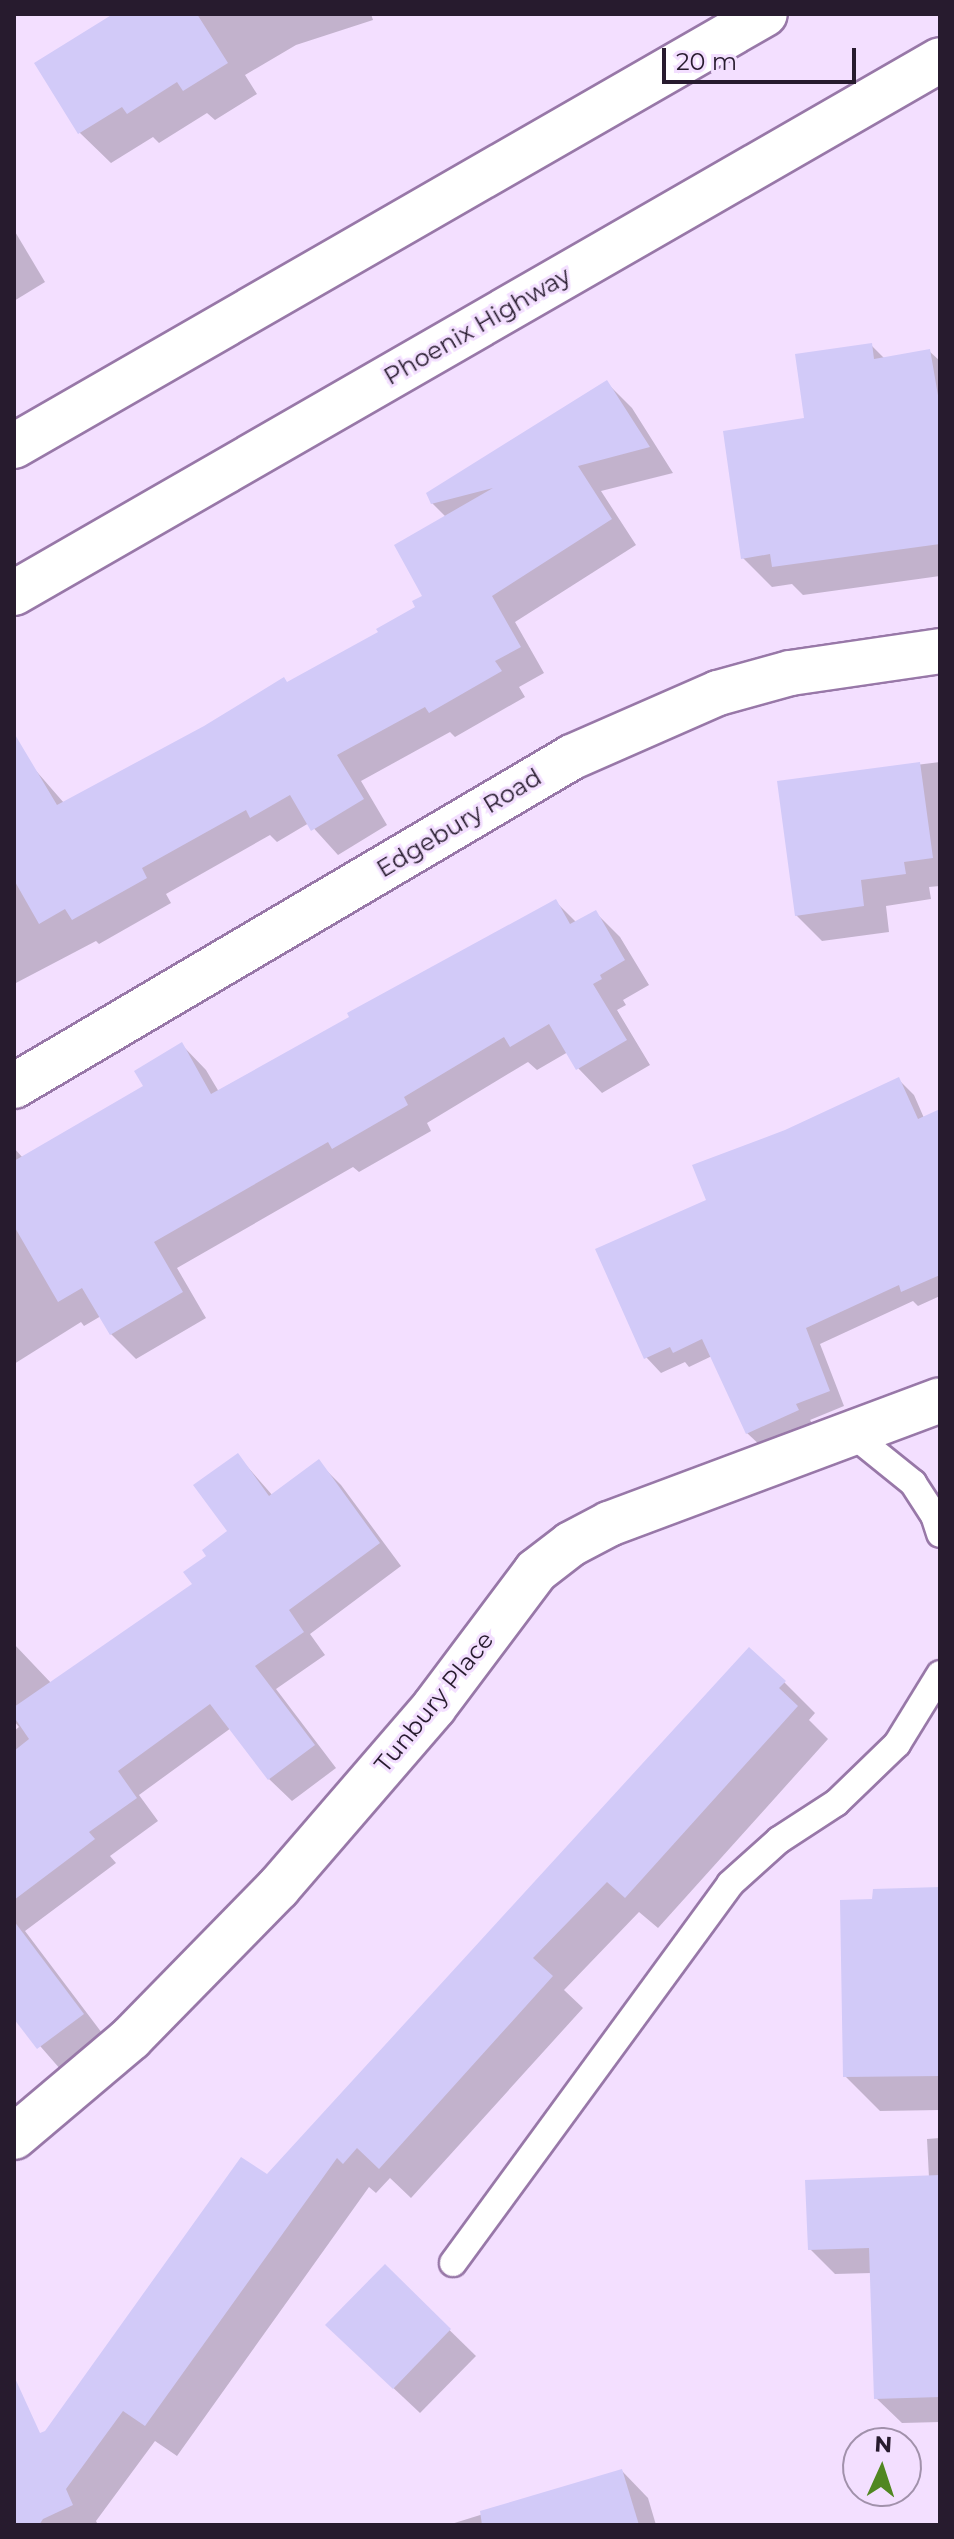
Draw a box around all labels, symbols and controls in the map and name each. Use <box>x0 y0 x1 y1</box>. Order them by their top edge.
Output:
scale bar <box>666 32 860 82</box>
text: 20 m <box>676 47 737 76</box>
street label: Phoenix Highway <box>379 261 575 391</box>
street label: Edgebury Road <box>371 763 547 883</box>
street label: Tunbury Place <box>368 1626 500 1778</box>
north arrow <box>842 2427 922 2507</box>
text: N <box>874 2431 893 2458</box>

